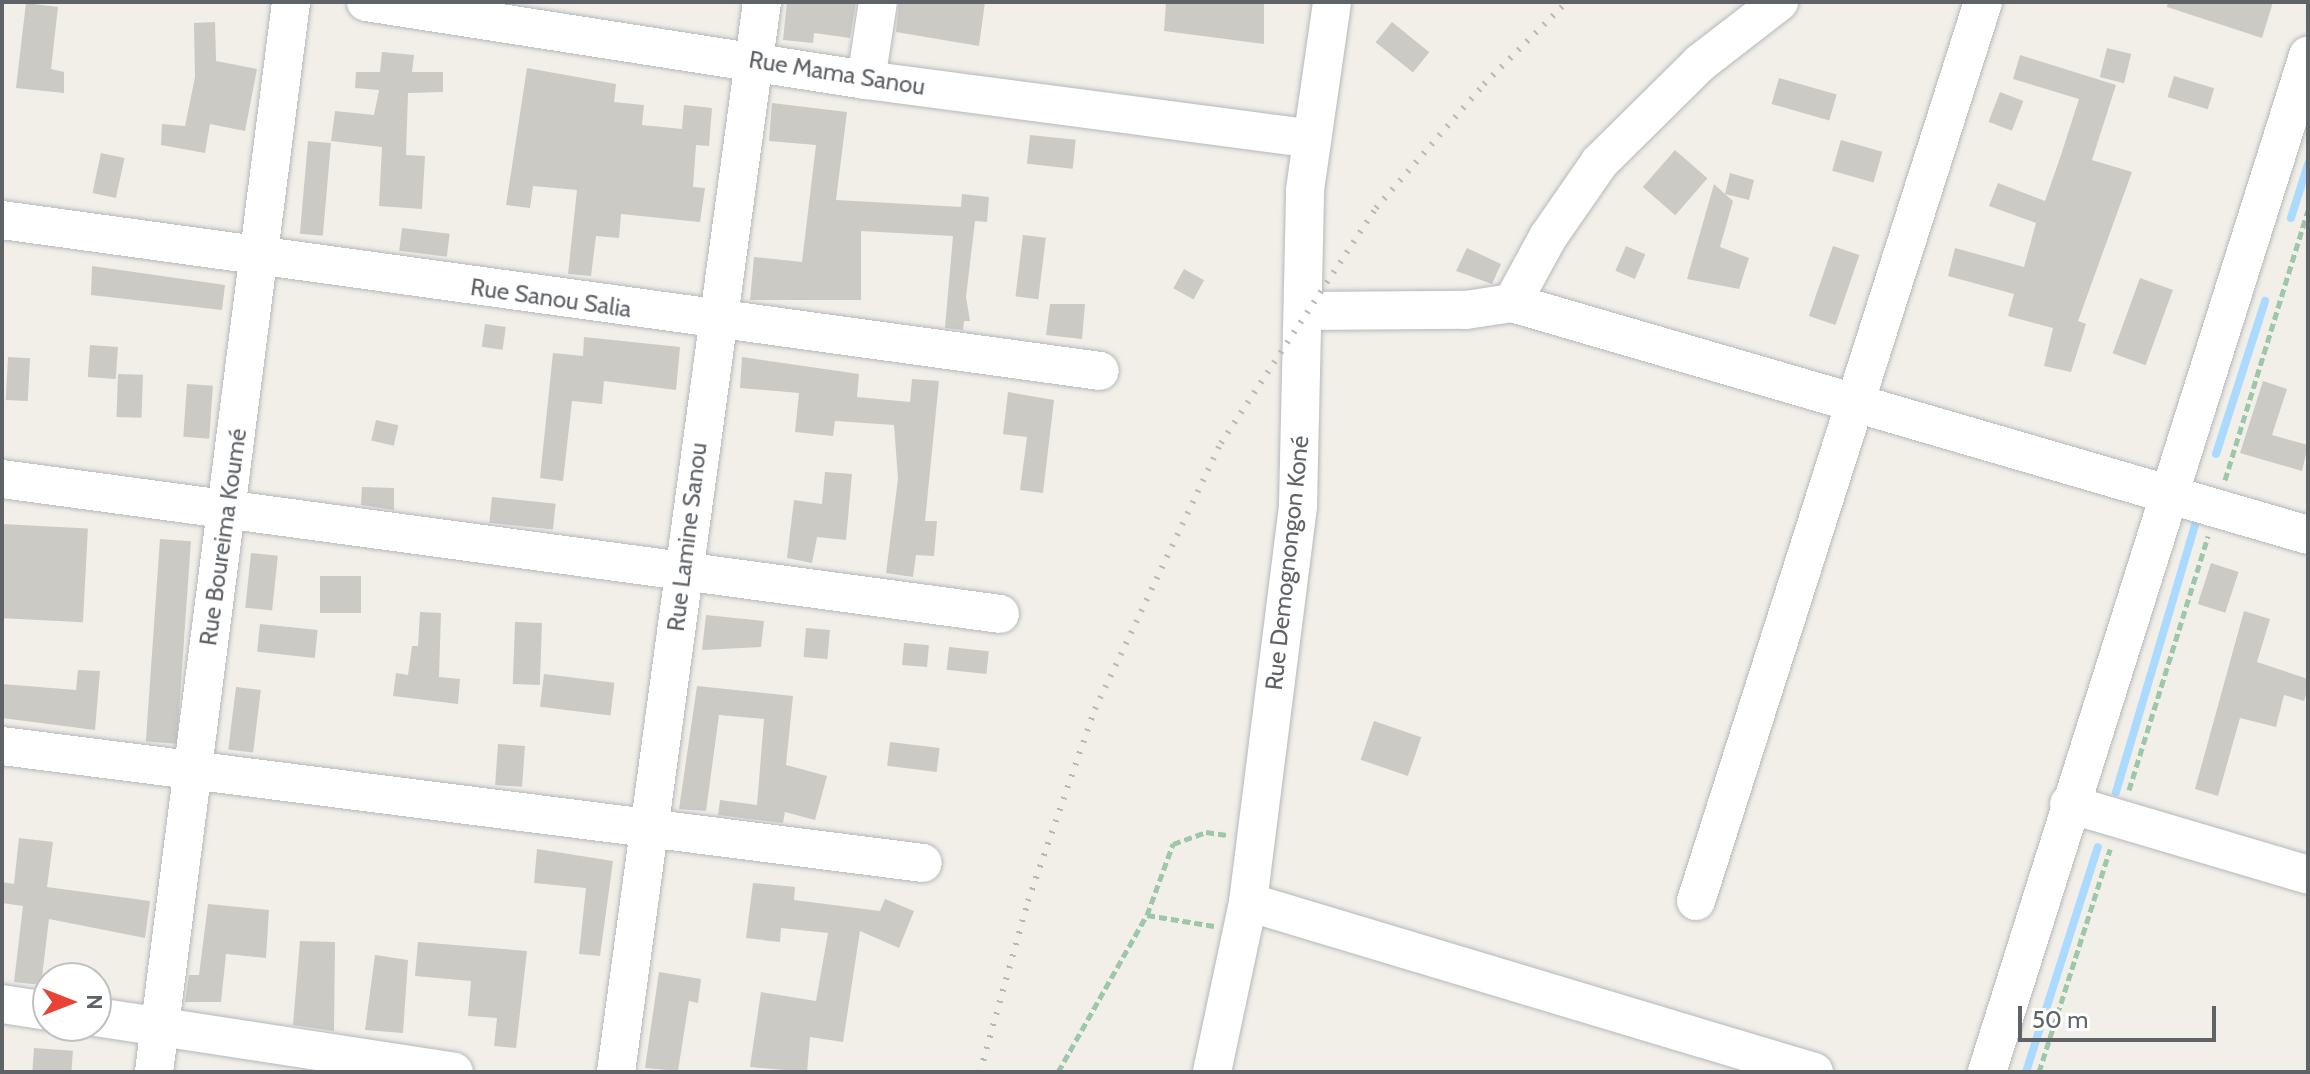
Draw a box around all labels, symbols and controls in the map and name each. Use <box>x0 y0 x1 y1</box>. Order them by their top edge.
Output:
street label: Rue Mama Sanou <box>747 45 927 101</box>
street label: Rue Sanou Salia <box>469 272 633 324</box>
street label: Rue Boureima Koumé <box>193 427 253 647</box>
street label: Rue Demognongon Koné <box>1259 434 1315 692</box>
street label: Rue Lamine Sanou <box>661 441 713 633</box>
north arrow <box>32 962 112 1042</box>
scale bar <box>2022 990 2220 1040</box>
text: N <box>81 994 108 1010</box>
text: 50 m <box>2032 1005 2088 1034</box>

